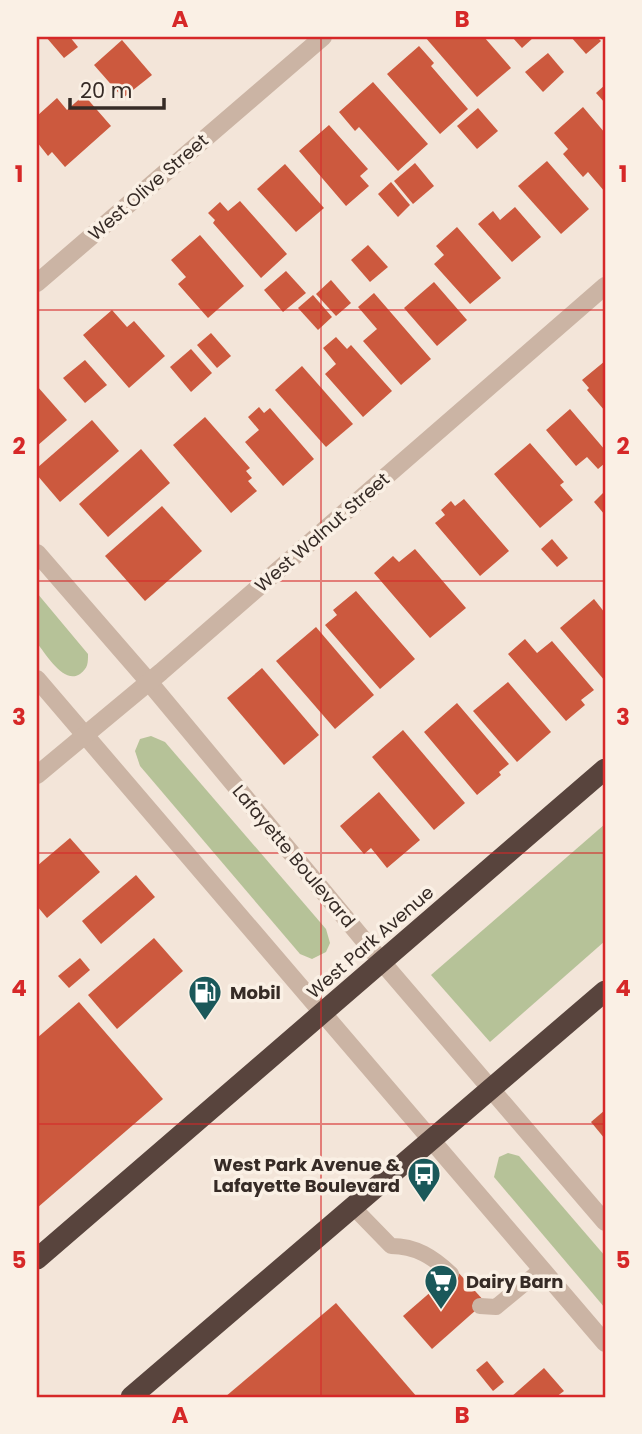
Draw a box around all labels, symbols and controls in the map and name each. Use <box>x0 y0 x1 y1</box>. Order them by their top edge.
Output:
text: A <box>172 3 189 35</box>
text: B <box>454 3 470 35</box>
scale bar <box>70 66 164 110</box>
text: 20 m <box>80 76 133 105</box>
street label: West Olive Street <box>83 128 213 246</box>
text: 1 <box>15 158 23 190</box>
text: 1 <box>619 158 627 190</box>
text: 2 <box>12 430 26 462</box>
text: 2 <box>616 430 630 462</box>
street label: West Walnut Street <box>249 467 395 597</box>
text: 3 <box>12 701 26 733</box>
text: 3 <box>616 701 630 733</box>
street label: Lafayette Boulevard <box>227 779 361 933</box>
street label: West Park Avenue <box>301 880 439 1004</box>
text: 4 <box>11 972 27 1004</box>
text: 4 <box>615 972 631 1004</box>
fuel station icon: Mobil <box>186 973 224 1022</box>
place label: Mobil <box>230 980 281 1005</box>
place label: West Park Avenue & Lafayette Boulevard <box>213 1152 401 1198</box>
bus stop icon: West Park Avenue & Lafayette Boulevard <box>405 1155 443 1204</box>
text: 5 <box>12 1244 26 1276</box>
text: 5 <box>616 1244 630 1276</box>
supermarket icon: Dairy Barn <box>422 1262 460 1311</box>
place label: Dairy Barn <box>466 1269 563 1294</box>
text: A <box>172 1399 189 1431</box>
text: B <box>454 1399 470 1431</box>

